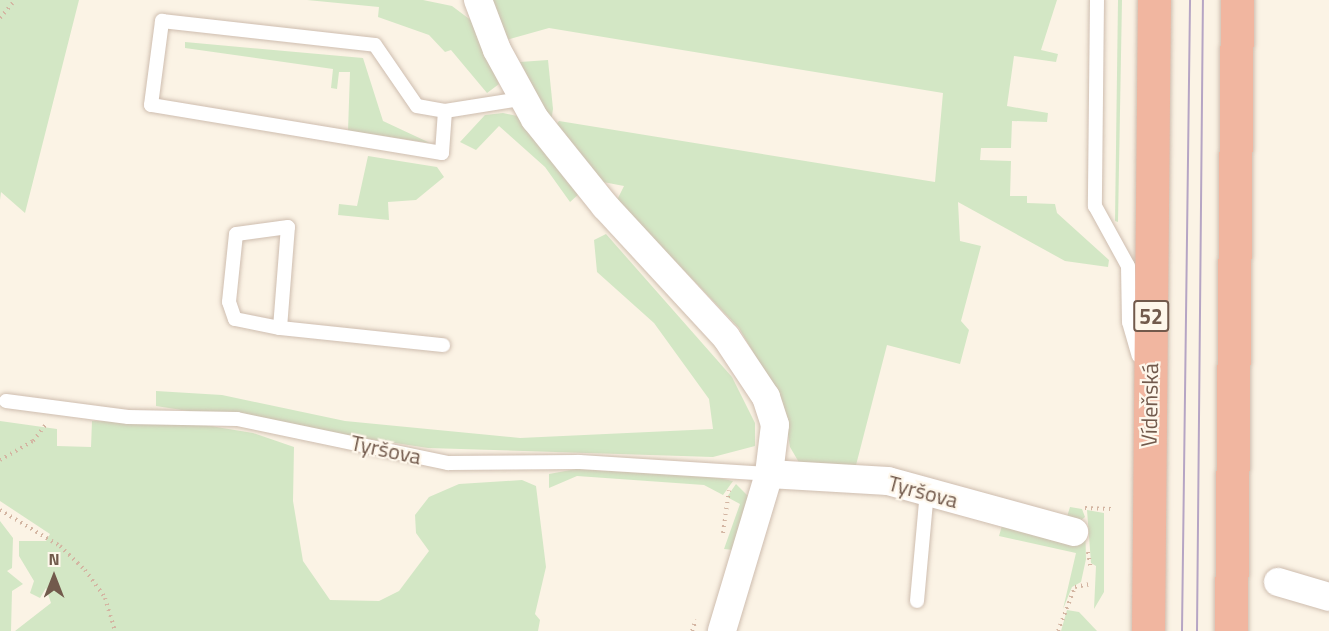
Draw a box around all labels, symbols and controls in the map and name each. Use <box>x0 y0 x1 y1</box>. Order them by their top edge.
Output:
road number: 52 <box>1133 298 1169 334</box>
street label: Vídeňská <box>1136 363 1164 447</box>
street label: Tyršova <box>348 430 424 470</box>
street label: Tyršova <box>885 470 961 514</box>
north arrow <box>24 547 84 607</box>
text: N <box>48 547 60 571</box>

